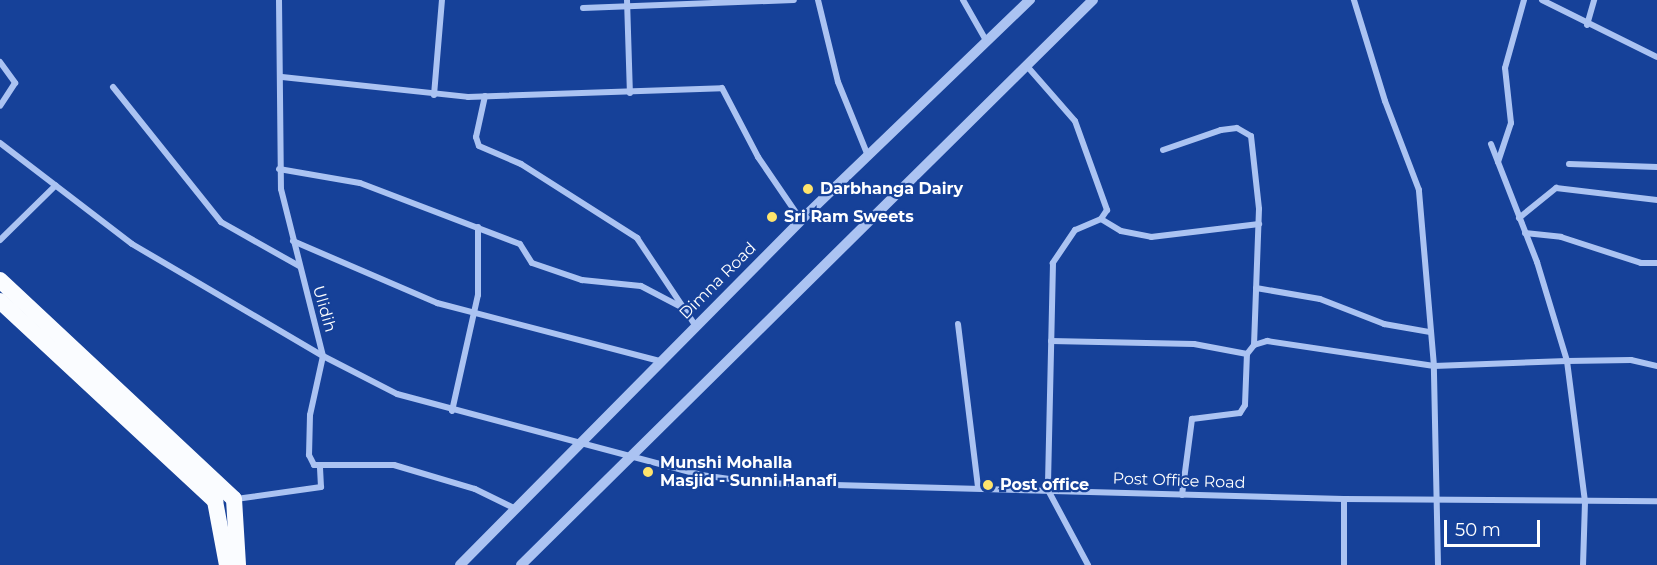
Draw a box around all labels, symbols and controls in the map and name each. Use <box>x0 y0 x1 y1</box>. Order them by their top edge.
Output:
place label: Darbhanga Dairy <box>820 179 963 199</box>
marker: Darbhanga Dairy <box>801 182 815 196</box>
place label: Sri Ram Sweets <box>784 207 914 227</box>
marker: Sri Ram Sweets <box>765 210 779 224</box>
street label: Dimna Road <box>676 239 760 323</box>
street label: Ulidih <box>308 284 340 334</box>
place label: Munshi Mohalla Masjid - Sunni Hanafi <box>660 453 837 491</box>
marker: Munshi Mohalla Masjid - Sunni Hanafi <box>641 465 655 479</box>
street label: Post Office Road <box>1112 469 1246 493</box>
place label: Post office <box>1000 475 1089 495</box>
marker: Post office <box>981 478 995 492</box>
scale bar <box>1447 508 1543 546</box>
text: 50 m <box>1455 519 1501 541</box>

